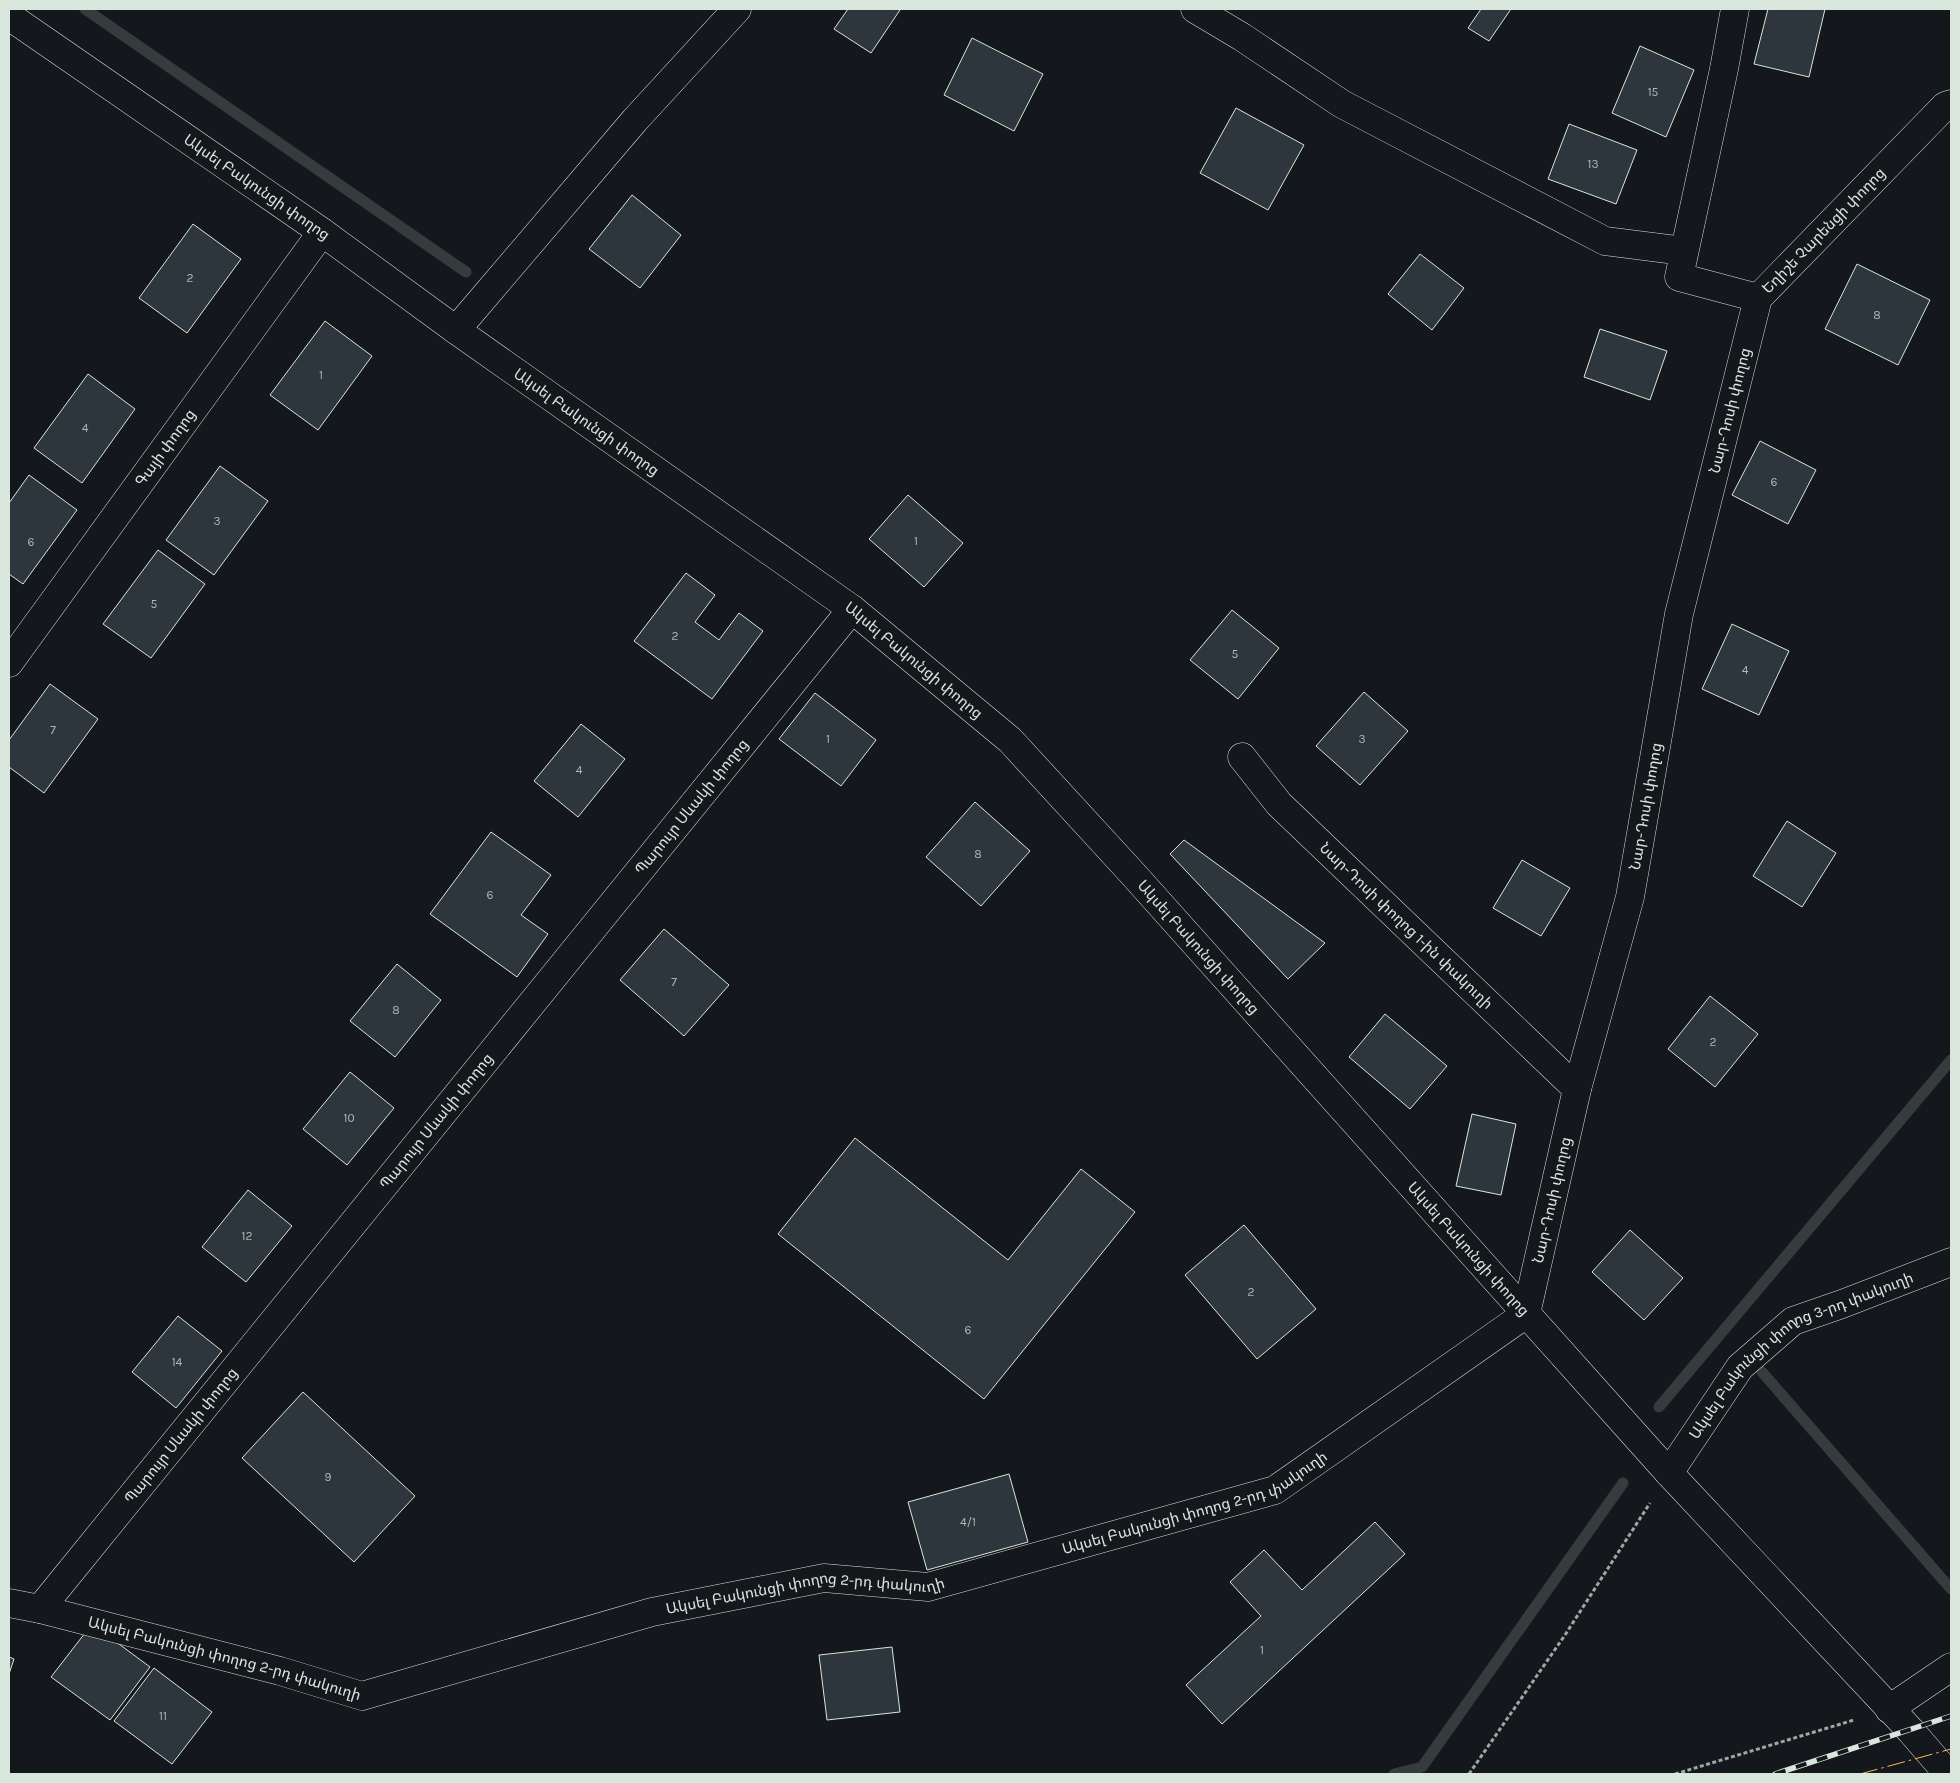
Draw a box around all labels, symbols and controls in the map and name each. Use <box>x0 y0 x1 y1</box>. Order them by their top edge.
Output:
house number: 15 <box>1648 85 1659 99</box>
street label: Ակսել Բակունցի փողոց <box>180 130 333 244</box>
house number: 13 <box>1587 157 1599 171</box>
street label: Եղիշե Չարենցի փողոց <box>1758 164 1889 297</box>
house number: 2 <box>187 271 194 285</box>
house number: 8 <box>1873 308 1881 322</box>
street label: Նար-Դոսի փողոց <box>1706 346 1754 475</box>
street label: Ակսել Բակունցի փողոց <box>510 365 663 479</box>
house number: 1 <box>319 368 323 382</box>
street label: Գայի փողոց <box>131 406 199 490</box>
house number: 4 <box>82 421 89 435</box>
house number: 6 <box>1771 475 1778 489</box>
house number: 3 <box>213 514 221 528</box>
house number: 1 <box>914 534 918 548</box>
house number: 6 <box>28 535 35 549</box>
house number: 5 <box>151 597 158 611</box>
street label: Ակսել Բակունցի փողոց <box>841 598 986 723</box>
house number: 2 <box>672 629 679 643</box>
house number: 5 <box>1232 647 1239 661</box>
house number: 4 <box>1742 663 1749 677</box>
house number: 7 <box>50 723 56 737</box>
house number: 1 <box>826 732 830 746</box>
house number: 3 <box>1358 732 1366 746</box>
street label: Պարույր Սևակի փողոց <box>631 735 752 878</box>
street label: Նար-Դոսի փողոց <box>1626 741 1666 871</box>
house number: 4 <box>576 763 583 777</box>
street label: Նար-Դոսի փողոց 1-ին փակուղի <box>1316 839 1497 1013</box>
house number: 8 <box>974 847 982 861</box>
street label: Ակսել Բակունցի փողոց <box>1134 876 1263 1018</box>
house number: 6 <box>487 888 494 902</box>
house number: 7 <box>671 975 677 989</box>
house number: 8 <box>392 1003 400 1017</box>
house number: 2 <box>1710 1035 1717 1049</box>
street label: Պարույր Սևակի փողոց <box>376 1050 497 1193</box>
house number: 10 <box>343 1111 355 1125</box>
street label: Նար-Դոսի փողոց <box>1529 1135 1575 1265</box>
street label: Ակսել Բակունցի փողոց <box>1404 1178 1533 1320</box>
house number: 12 <box>242 1229 253 1243</box>
street label: Ակսել Բակունցի փողոց 3-րդ փակուղի <box>1685 1268 1916 1442</box>
house number: 2 <box>1248 1285 1255 1299</box>
house number: 6 <box>965 1323 972 1337</box>
house number: 14 <box>172 1355 183 1369</box>
street label: Պարույր Սևակի փողոց <box>120 1364 241 1507</box>
street label: Ակսել Բակունցի փողոց 2-րդ փակուղի <box>1060 1447 1331 1558</box>
house number: 9 <box>325 1470 332 1484</box>
house number: 4/1 <box>960 1515 976 1529</box>
street label: Ակսել Բակունցի փողոց 2-րդ փակուղի <box>664 1568 947 1618</box>
street label: Ակսել Բակունցի փողոց 2-րդ փակուղի <box>86 1613 363 1704</box>
house number: 1 <box>1260 1643 1264 1657</box>
house number: 11 <box>159 1709 167 1723</box>

